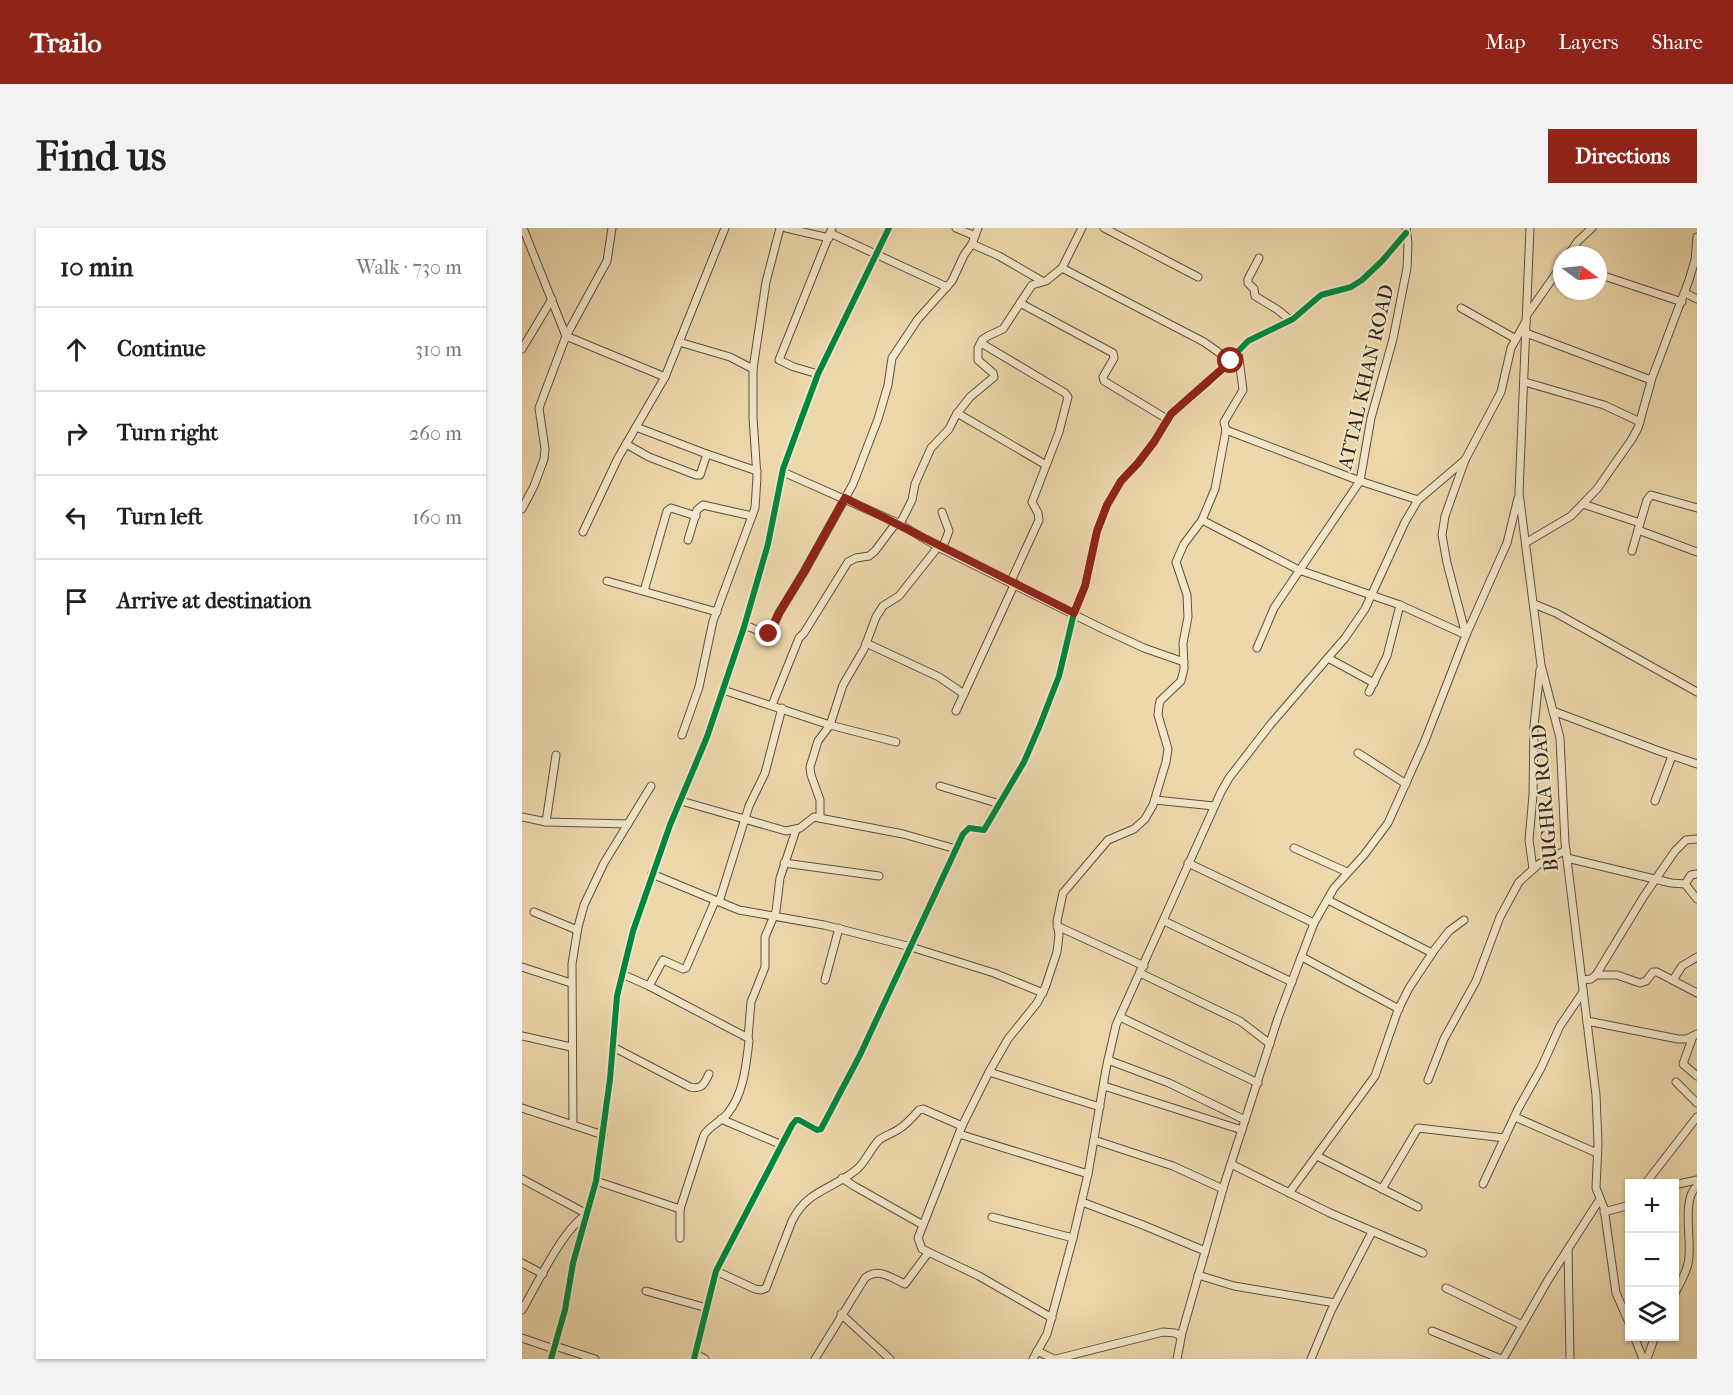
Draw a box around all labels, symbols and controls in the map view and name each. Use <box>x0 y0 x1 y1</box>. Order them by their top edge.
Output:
text: Trailo <box>30 26 102 59</box>
text: Map <box>1485 30 1526 54</box>
text: Layers <box>1559 30 1618 54</box>
text: Share <box>1651 30 1703 54</box>
button: Directions <box>1548 129 1697 183</box>
text: Find us <box>36 132 166 181</box>
north arrow <box>1553 246 1607 300</box>
text: 10 min <box>60 252 133 283</box>
text: Walk · 730 m <box>356 256 462 279</box>
street label: ATTAL KHAN ROAD <box>1333 282 1398 473</box>
icon: ahead <box>60 333 93 366</box>
text: Continue <box>117 336 206 362</box>
text: 310 m <box>415 338 462 361</box>
route start <box>1217 347 1243 373</box>
icon: right <box>60 417 93 450</box>
text: Turn right <box>117 420 218 446</box>
text: 260 m <box>409 422 462 445</box>
icon: left <box>60 501 93 534</box>
text: Turn left <box>117 504 203 530</box>
text: 160 m <box>412 506 462 529</box>
icon: arrive <box>60 585 93 618</box>
text: Arrive at destination <box>117 588 311 614</box>
route end <box>755 620 781 646</box>
street label: BUGHRA ROAD <box>1527 723 1563 873</box>
map controls <box>1625 1179 1679 1341</box>
button: + <box>1625 1179 1679 1233</box>
button: − <box>1625 1233 1679 1287</box>
button: layers <box>1625 1287 1679 1341</box>

